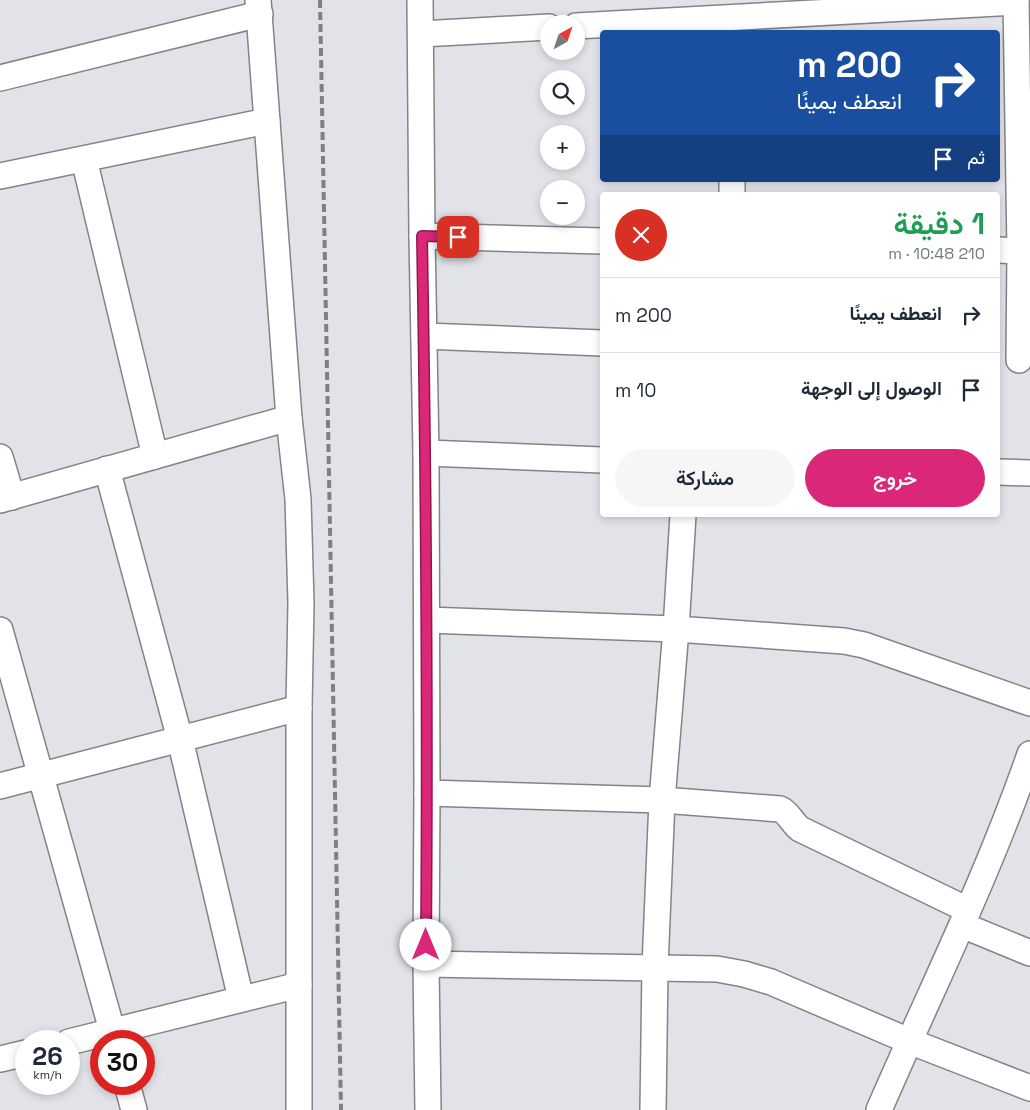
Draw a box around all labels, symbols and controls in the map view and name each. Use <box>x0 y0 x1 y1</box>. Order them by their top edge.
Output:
north arrow <box>540 15 585 60</box>
map controls <box>540 15 585 225</box>
text: 200 m <box>797 43 902 87</box>
icon: right <box>920 50 985 115</box>
button: search <box>540 70 585 115</box>
text: انعطف يمينًا <box>796 87 902 115</box>
button: + <box>540 125 585 170</box>
icon: arrive <box>929 145 957 173</box>
text: ثم <box>967 145 985 170</box>
button: − <box>540 180 585 225</box>
text: 1 دقيقة <box>893 204 985 243</box>
button: close <box>615 209 667 261</box>
pin <box>437 216 479 258</box>
icon: arrive <box>444 223 472 251</box>
text: 210 m · 10:48 <box>888 243 985 264</box>
text: انعطف يمينًا <box>850 301 942 326</box>
icon: right <box>957 301 985 329</box>
text: 200 m <box>615 303 672 328</box>
text: الوصول إلى الوجهة <box>801 376 942 401</box>
icon: arrive <box>957 376 985 404</box>
text: 10 m <box>615 378 656 403</box>
button: مشاركة <box>615 449 795 507</box>
button: خروج <box>805 449 985 507</box>
position arrow <box>399 918 451 970</box>
speed limit sign: 30 <box>90 1030 155 1095</box>
text: 26 <box>32 1040 63 1072</box>
text: km/h <box>33 1067 62 1083</box>

